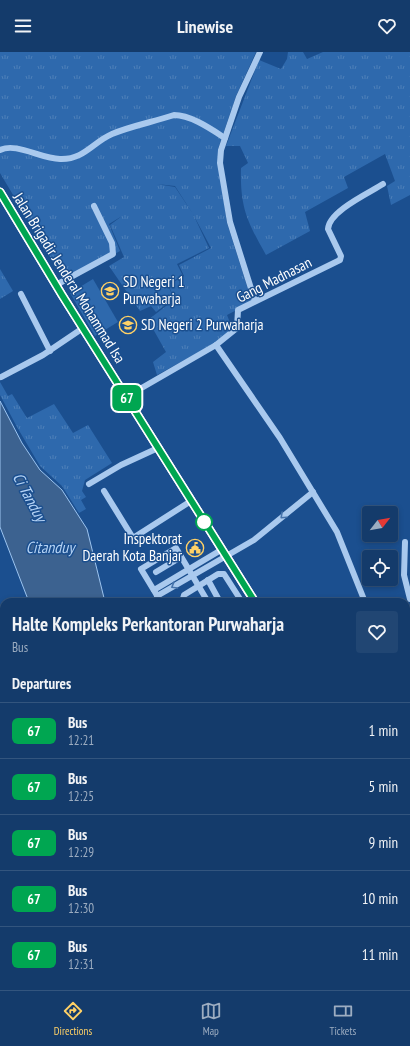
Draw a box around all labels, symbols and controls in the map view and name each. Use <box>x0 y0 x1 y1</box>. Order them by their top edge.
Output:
icon: menu <box>12 15 34 37</box>
text: Linewise <box>177 15 233 38</box>
icon: heart <box>376 15 398 37</box>
street label: Jalan Brigadir Jenderal Mohammad Isa <box>9 188 130 366</box>
street label: Gang Madnasan <box>233 252 315 307</box>
place label: SD Negeri 1 Purwaharja <box>123 272 185 308</box>
school or university icon: SD Negeri 1 Purwaharja <box>100 281 120 301</box>
school or university icon: SD Negeri 2 Purwaharja <box>118 315 138 335</box>
place label: SD Negeri 2 Purwaharja <box>141 315 264 334</box>
line badge: 67 <box>109 385 145 411</box>
text: 67 <box>120 389 134 407</box>
water label: Ci Tanduy <box>9 469 52 527</box>
north arrow <box>362 506 398 542</box>
map controls <box>362 506 398 586</box>
one-way arrow <box>280 511 288 519</box>
unlabelled marker <box>195 513 213 531</box>
place label: Inspektorat Daerah Kota Banjar <box>82 529 183 565</box>
water label: Citanduy <box>26 537 76 557</box>
public building icon: Inspektorat Daerah Kota Banjar <box>185 538 205 558</box>
button: locate <box>362 550 398 586</box>
one-way arrow <box>171 582 178 589</box>
button: heart <box>356 611 398 653</box>
text: Halte Kompleks Perkantoran Purwaharja <box>12 612 284 636</box>
text: Bus <box>12 639 28 656</box>
text: Departures <box>12 674 71 693</box>
text: Bus <box>68 713 87 732</box>
text: 1 min <box>368 721 398 740</box>
text: 67 <box>27 722 41 740</box>
text: 12:21 <box>68 732 94 749</box>
text: Bus <box>68 769 87 788</box>
text: 5 min <box>368 777 398 796</box>
text: 67 <box>27 778 41 796</box>
text: 12:25 <box>68 788 94 805</box>
text: Bus <box>68 825 87 844</box>
text: 9 min <box>368 833 398 852</box>
text: 67 <box>27 834 41 852</box>
text: 12:29 <box>68 844 94 861</box>
text: Bus <box>68 881 87 900</box>
text: 10 min <box>362 889 398 908</box>
text: 67 <box>27 890 41 908</box>
text: 12:30 <box>68 900 94 917</box>
text: Bus <box>68 937 87 956</box>
text: 11 min <box>362 945 398 964</box>
text: 67 <box>27 946 41 964</box>
text: 12:31 <box>68 956 94 973</box>
tab: Directions <box>54 1000 92 1038</box>
tab: Map <box>200 1000 222 1038</box>
tab: Tickets <box>329 1000 356 1038</box>

